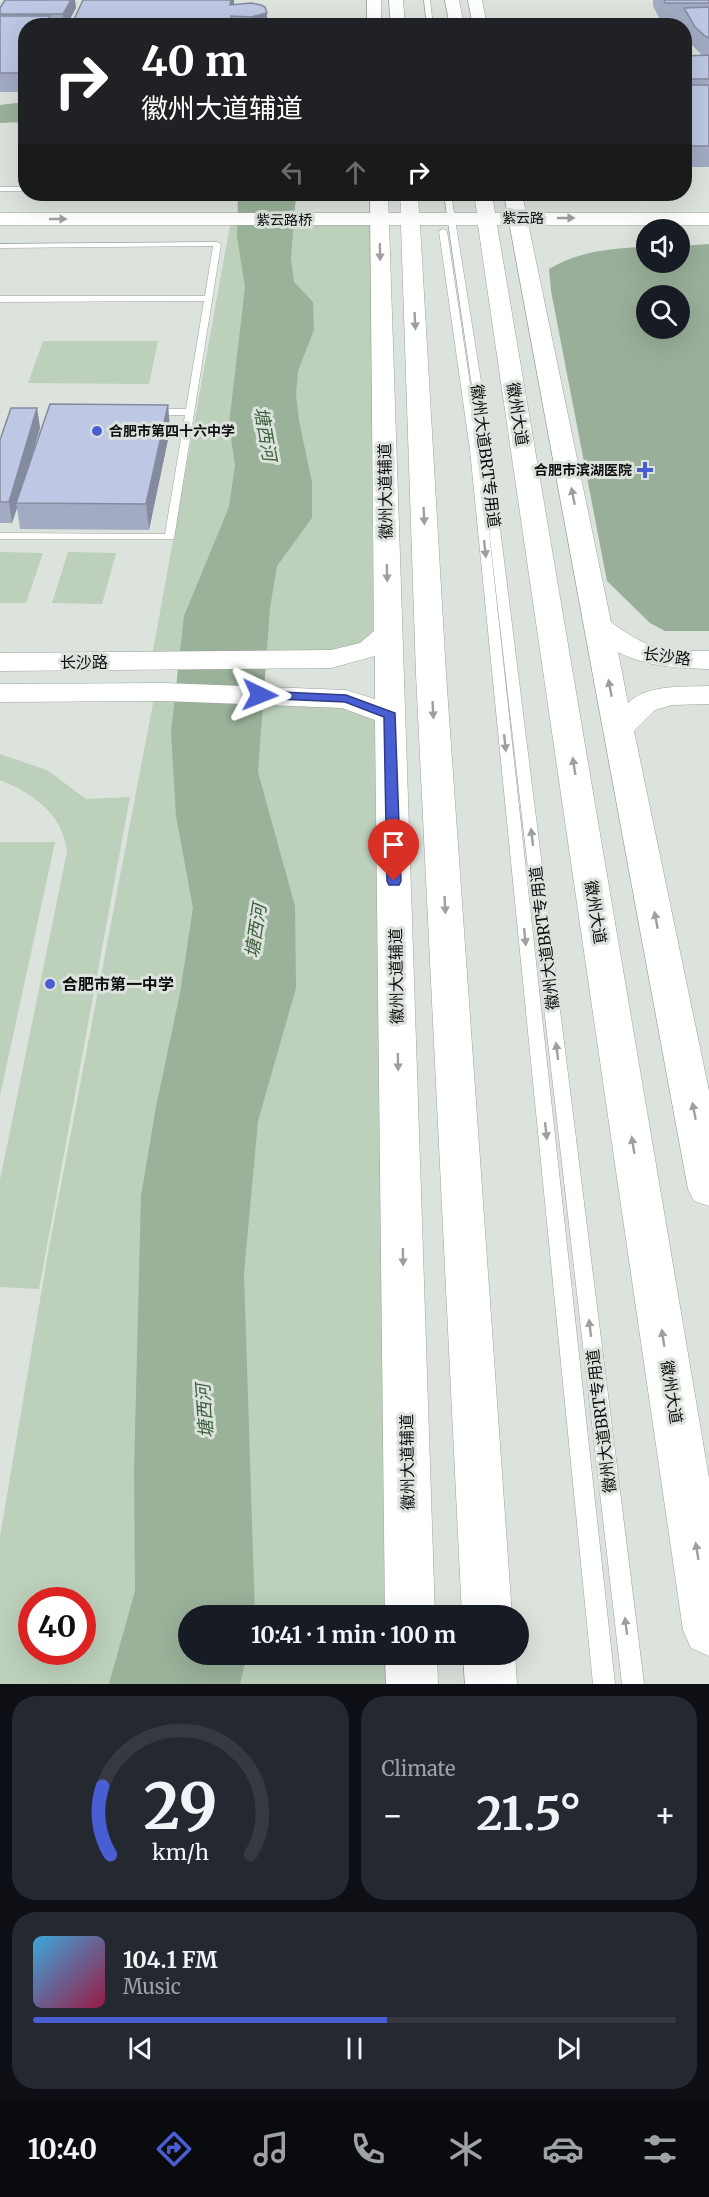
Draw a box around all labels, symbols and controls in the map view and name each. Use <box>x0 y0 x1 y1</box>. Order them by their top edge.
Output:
text: 40 m <box>141 35 247 87</box>
icon: right <box>42 42 120 120</box>
text: 徽州大道辅道 <box>141 91 303 125</box>
icon: left <box>276 156 309 189</box>
icon: ahead <box>339 156 372 189</box>
icon: right <box>402 156 435 189</box>
street label: 紫云路 <box>502 209 544 227</box>
street label: 紫云路桥 <box>256 211 312 229</box>
one-way arrow <box>556 213 575 223</box>
one-way arrow <box>49 214 68 224</box>
map controls <box>636 219 690 339</box>
button: sound <box>636 219 690 273</box>
one-way arrow <box>375 242 385 261</box>
button: search <box>636 285 690 339</box>
one-way arrow <box>410 311 420 330</box>
street label: 徽州大道 <box>503 381 533 447</box>
street label: 徽州大道BRT专用道 <box>467 383 505 529</box>
water label: 塘西河 <box>249 405 282 465</box>
place label: 合肥市第四十六中学 <box>109 422 235 440</box>
marker: 合肥市第四十六中学 <box>90 424 104 438</box>
street label: 徽州大道辅道 <box>374 443 396 539</box>
place label: 合肥市滨湖医院 <box>534 461 632 479</box>
marker: 合肥市滨湖医院 <box>636 461 654 479</box>
one-way arrow <box>568 487 577 506</box>
one-way arrow <box>419 506 428 525</box>
one-way arrow <box>480 540 490 559</box>
one-way arrow <box>382 563 392 582</box>
street label: 长沙路 <box>642 643 692 669</box>
street label: 长沙路 <box>60 652 108 672</box>
position arrow <box>228 663 292 727</box>
one-way arrow <box>605 678 614 697</box>
one-way arrow <box>429 701 438 720</box>
one-way arrow <box>500 734 510 753</box>
one-way arrow <box>569 756 578 775</box>
pin <box>368 819 419 881</box>
one-way arrow <box>527 827 536 846</box>
icon: arrive <box>377 828 410 861</box>
street label: 徽州大道BRT专用道 <box>525 865 563 1011</box>
street label: 徽州大道 <box>581 879 611 945</box>
one-way arrow <box>440 896 450 915</box>
water label: 塘西河 <box>240 899 272 959</box>
one-way arrow <box>651 910 660 929</box>
street label: 徽州大道辅道 <box>385 928 407 1024</box>
one-way arrow <box>521 928 530 947</box>
place label: 合肥市第一中学 <box>62 974 174 994</box>
marker: 合肥市第一中学 <box>43 977 57 991</box>
one-way arrow <box>552 1041 562 1060</box>
one-way arrow <box>393 1052 403 1071</box>
one-way arrow <box>689 1102 698 1121</box>
one-way arrow <box>541 1122 551 1141</box>
one-way arrow <box>628 1136 637 1155</box>
one-way arrow <box>398 1247 407 1266</box>
one-way arrow <box>586 1318 595 1337</box>
one-way arrow <box>659 1328 668 1347</box>
street label: 徽州大道BRT专用道 <box>582 1348 620 1494</box>
street label: 徽州大道 <box>657 1359 687 1425</box>
water label: 塘西河 <box>191 1380 218 1439</box>
street label: 徽州大道辅道 <box>396 1414 418 1510</box>
one-way arrow <box>692 1542 701 1561</box>
speed limit sign: 40 <box>18 1587 96 1665</box>
one-way arrow <box>621 1616 631 1635</box>
text: 10:41 · 1 min · 100 m <box>251 1621 456 1649</box>
text: Climate <box>382 1756 456 1781</box>
text: 29 <box>143 1768 217 1846</box>
text: 21.5° <box>476 1786 581 1842</box>
text: − <box>382 1795 404 1836</box>
text: + <box>654 1795 676 1836</box>
text: km/h <box>152 1839 209 1866</box>
text: 104.1 FM <box>123 1946 218 1974</box>
text: Music <box>123 1974 181 1999</box>
icon: previous <box>124 2032 157 2065</box>
icon: pause <box>338 2032 371 2065</box>
icon: next <box>552 2032 585 2065</box>
icon: directions <box>153 2128 195 2170</box>
icon: music <box>250 2128 292 2170</box>
icon: phone <box>347 2128 389 2170</box>
icon: climate <box>445 2128 487 2170</box>
icon: car <box>542 2128 584 2170</box>
icon: filters <box>639 2128 681 2170</box>
text: 10:40 <box>28 2132 97 2166</box>

